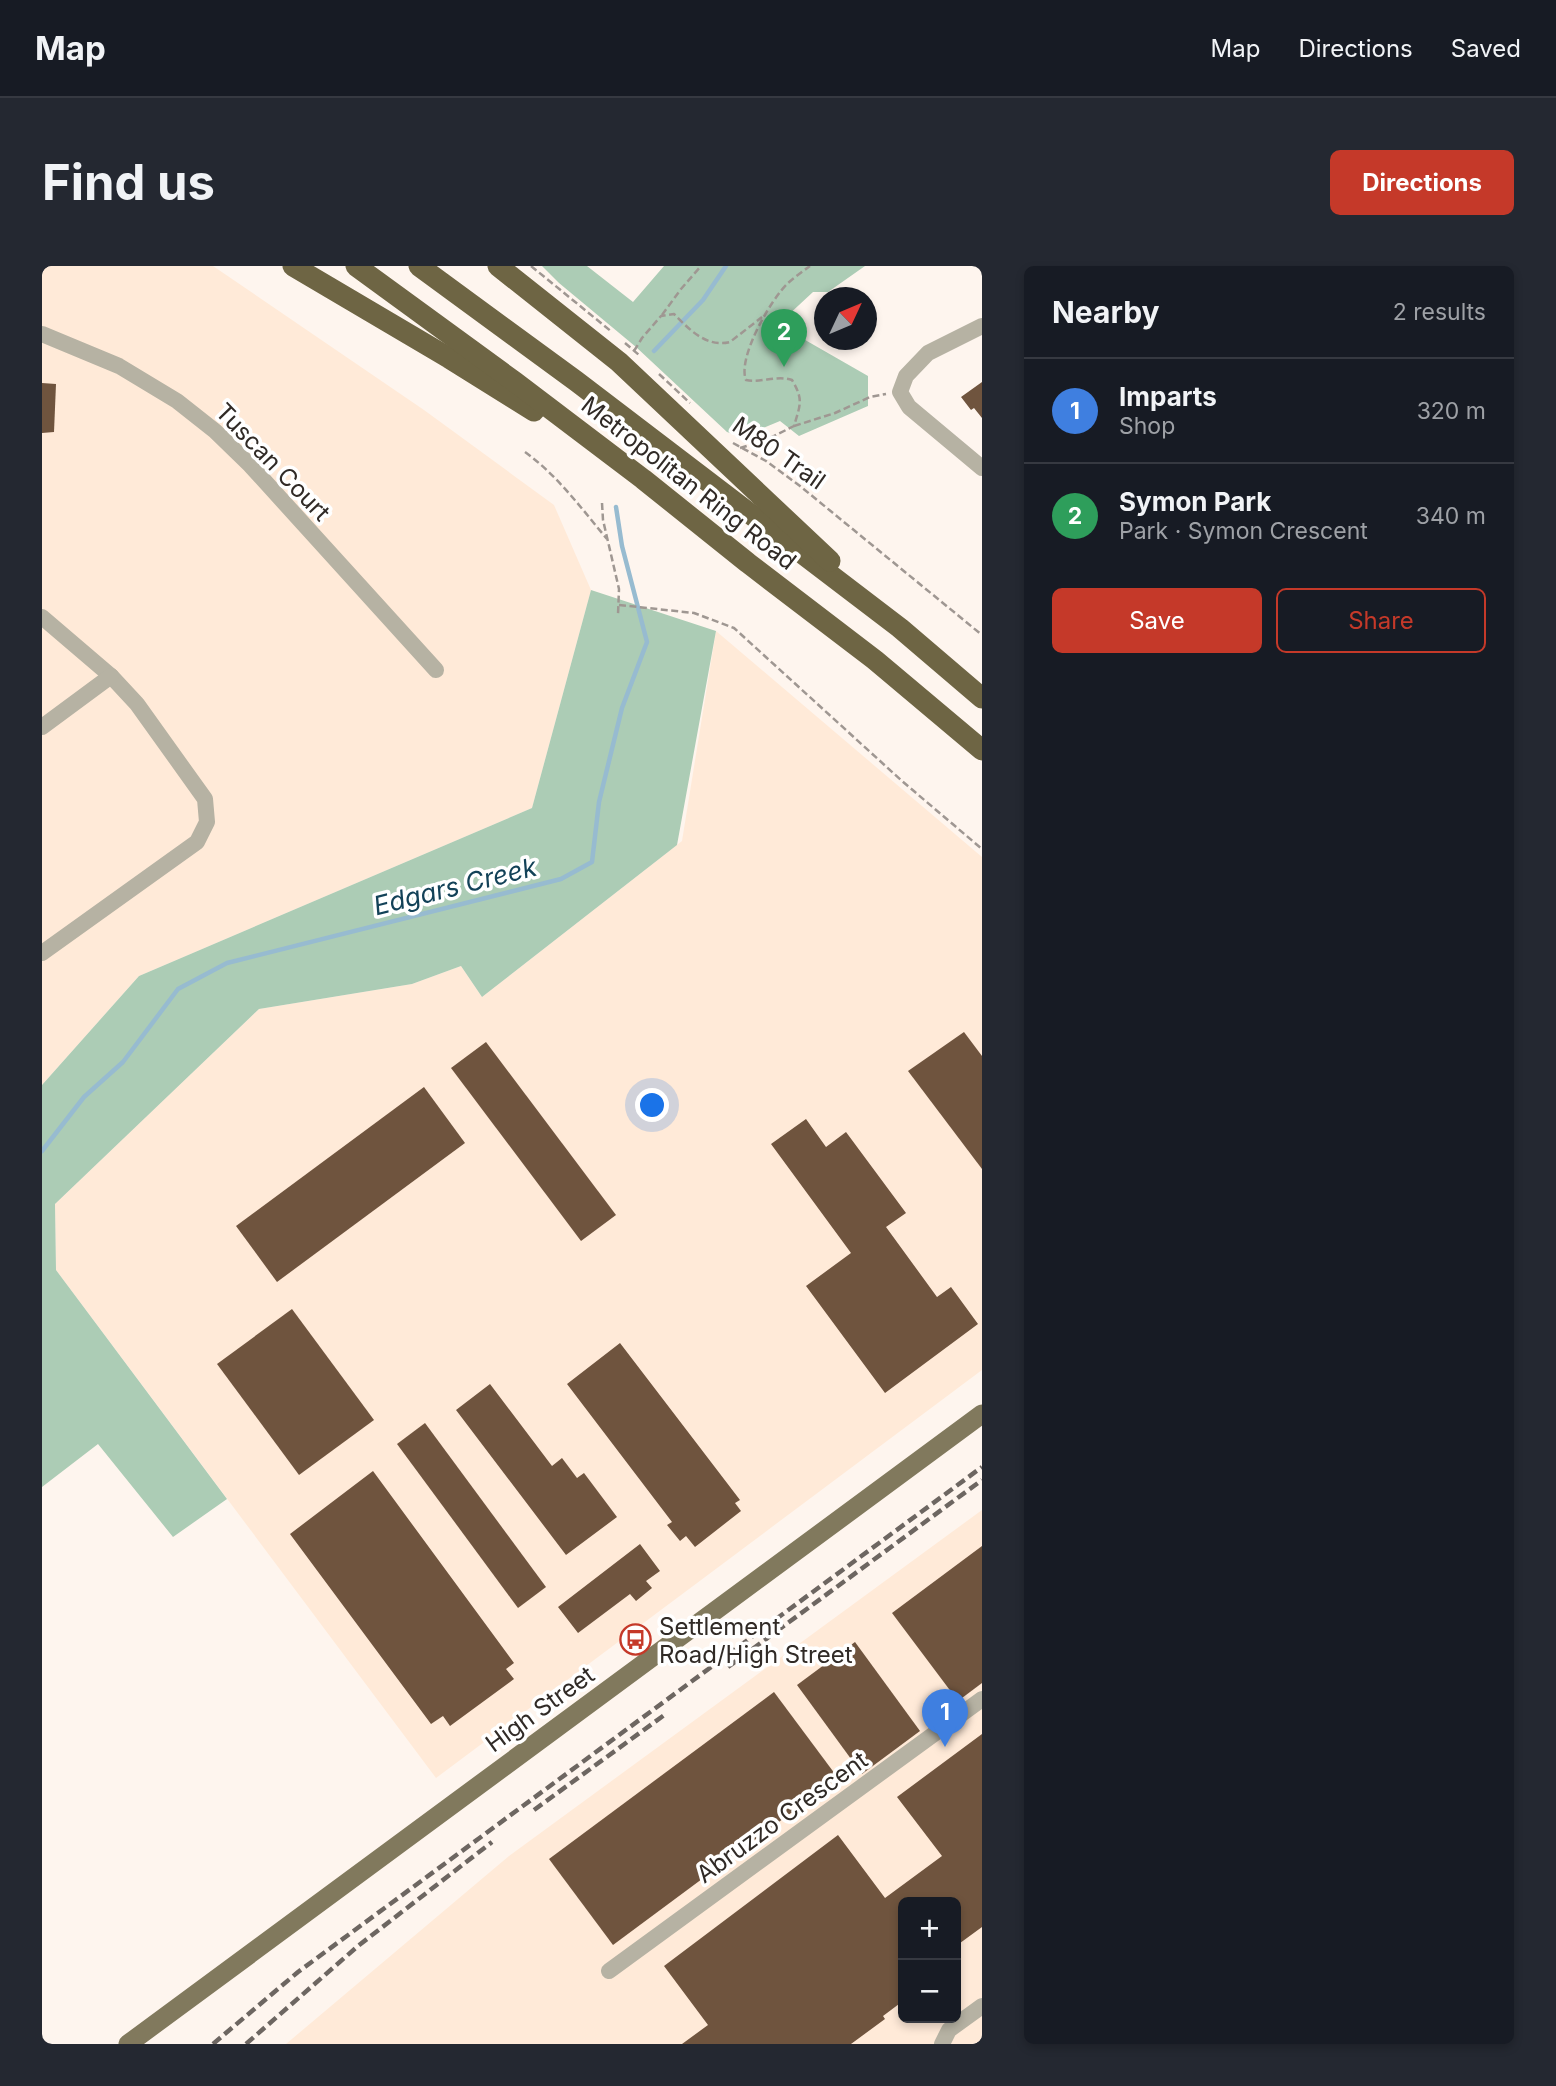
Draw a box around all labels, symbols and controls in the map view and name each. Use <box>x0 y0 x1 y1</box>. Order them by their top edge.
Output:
text: Map <box>35 28 106 68</box>
text: Map <box>1211 34 1260 63</box>
text: Directions <box>1298 34 1413 63</box>
text: Saved <box>1451 34 1521 63</box>
button: Directions <box>1330 150 1514 215</box>
text: Find us <box>42 153 215 212</box>
north arrow <box>814 287 877 350</box>
text: Nearby <box>1052 294 1160 330</box>
text: 2 results <box>1393 298 1486 326</box>
pin: 2 <box>761 309 807 367</box>
text: Imparts <box>1119 381 1217 412</box>
street label: Metropolitan Ring Road <box>576 390 802 576</box>
street label: Tuscan Court <box>210 397 336 527</box>
text: 1 <box>1070 397 1080 425</box>
text: 320 m <box>1417 397 1486 425</box>
street label: M80 Trail <box>727 411 831 495</box>
text: Shop <box>1119 412 1175 440</box>
text: Symon Park <box>1119 486 1271 517</box>
text: 2 <box>1068 502 1082 530</box>
text: 340 m <box>1416 502 1486 530</box>
text: Park · Symon Crescent <box>1119 517 1368 545</box>
button: Save <box>1052 588 1262 653</box>
button: Share <box>1276 588 1486 653</box>
water label: Edgars Creek <box>370 851 540 921</box>
your location <box>635 1088 669 1122</box>
place label: Settlement Road/High Street <box>659 1612 853 1669</box>
bus stop icon: Settlement Road/High Street <box>619 1623 653 1657</box>
street label: High Street <box>480 1660 600 1758</box>
pin: 1 <box>922 1689 968 1747</box>
street label: Abruzzo Crescent <box>691 1745 873 1889</box>
map controls <box>898 1897 961 2023</box>
button: + <box>898 1897 961 1960</box>
button: − <box>898 1960 961 2023</box>

